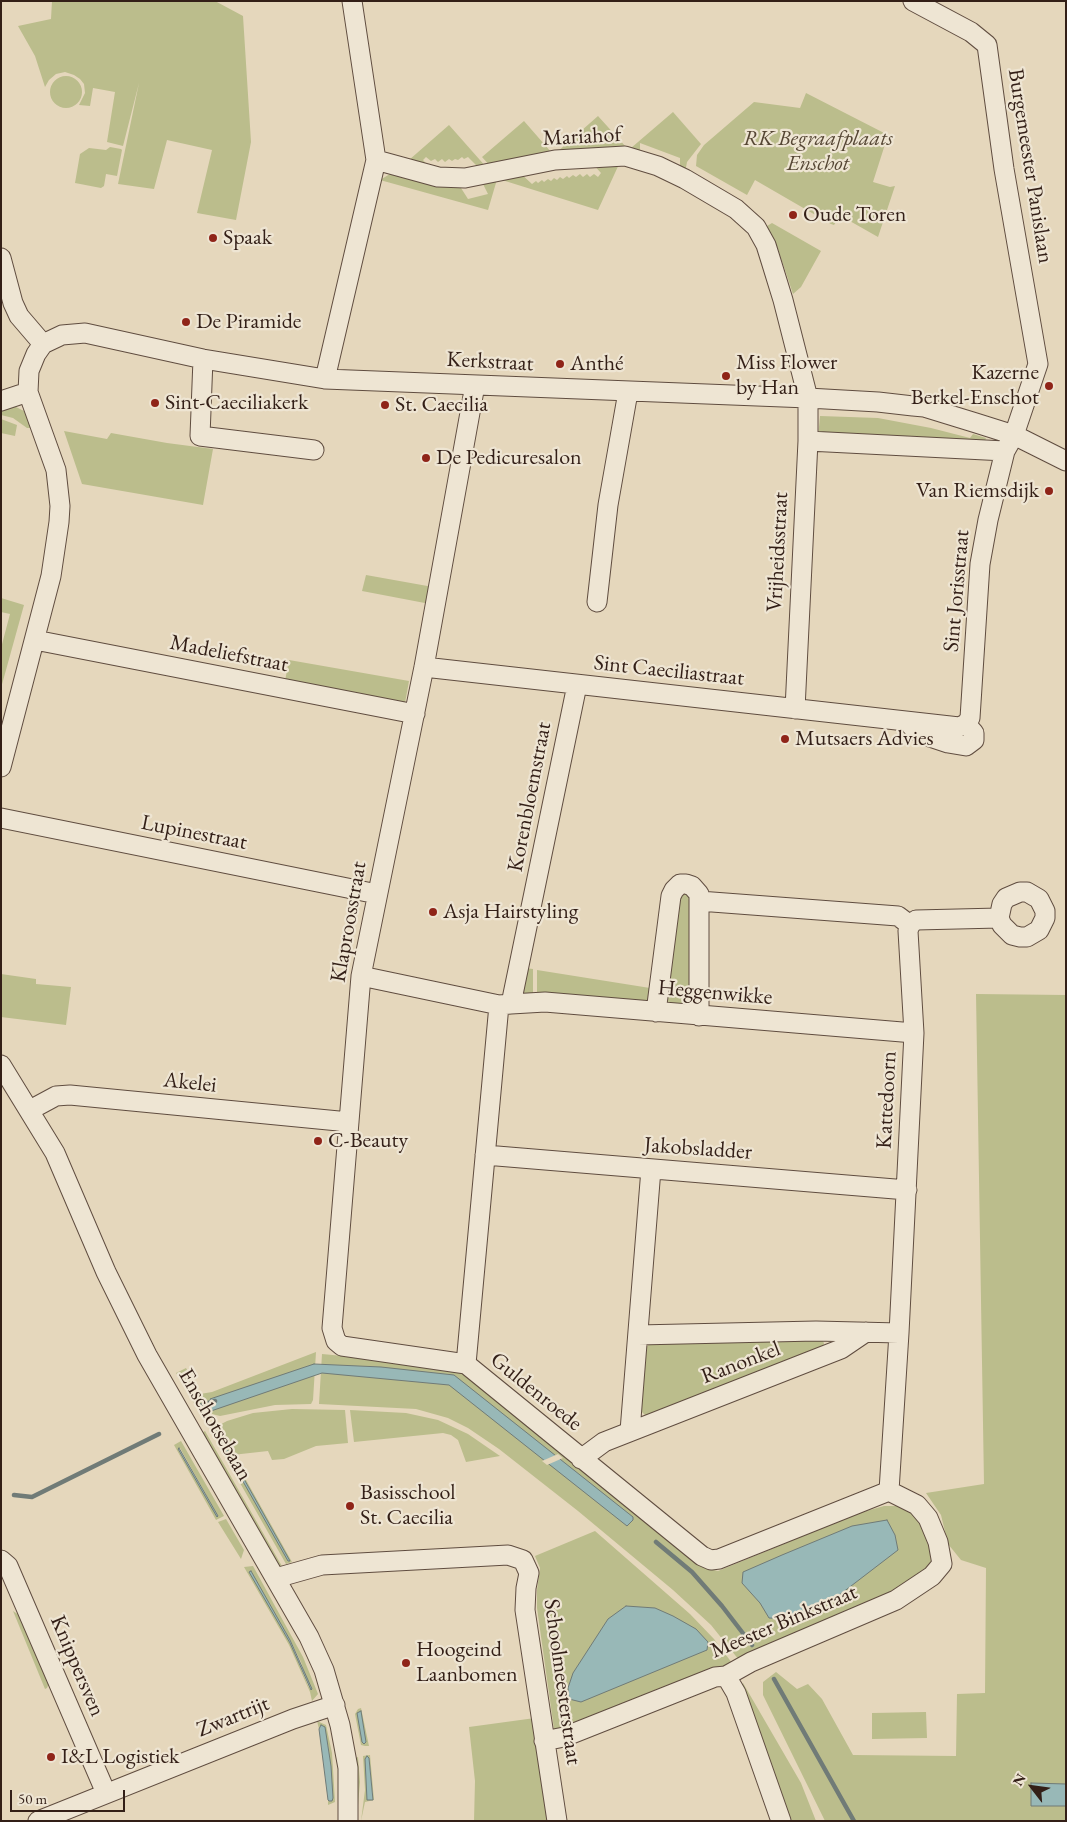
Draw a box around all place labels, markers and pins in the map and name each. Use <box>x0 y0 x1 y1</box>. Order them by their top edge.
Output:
place label: Oude Toren <box>803 202 906 228</box>
marker: Oude Toren <box>787 209 799 221</box>
place label: Spaak <box>223 225 272 251</box>
marker: Spaak <box>207 232 219 244</box>
place label: De Piramide <box>196 309 301 335</box>
marker: De Piramide <box>180 316 192 328</box>
place label: Miss Flower by Han <box>736 350 837 402</box>
place label: Anthé <box>570 351 624 377</box>
marker: Anthé <box>554 358 566 370</box>
place label: Kazerne Berkel-Enschot <box>911 360 1039 412</box>
marker: Miss Flower by Han <box>720 370 732 382</box>
marker: Kazerne Berkel-Enschot <box>1043 380 1055 392</box>
place label: Sint-Caeciliakerk <box>165 390 308 416</box>
place label: St. Caecilia <box>395 392 488 418</box>
marker: Sint-Caeciliakerk <box>149 397 161 409</box>
marker: St. Caecilia <box>379 399 391 411</box>
place label: De Pedicuresalon <box>436 445 582 471</box>
marker: De Pedicuresalon <box>420 452 432 464</box>
place label: Van Riemsdijk <box>916 478 1039 504</box>
marker: Van Riemsdijk <box>1043 485 1055 497</box>
place label: Mutsaers Advies <box>795 726 934 752</box>
marker: Mutsaers Advies <box>779 733 791 745</box>
place label: Asja Hairstyling <box>443 899 578 925</box>
marker: Asja Hairstyling <box>427 906 439 918</box>
place label: C-Beauty <box>328 1128 408 1154</box>
marker: C-Beauty <box>312 1135 324 1147</box>
place label: Basisschool St. Caecilia <box>360 1480 455 1532</box>
marker: Basisschool St. Caecilia <box>344 1500 356 1512</box>
place label: Hoogeind Laanbomen <box>416 1637 518 1688</box>
marker: Hoogeind Laanbomen <box>400 1657 412 1669</box>
place label: I&L Logistiek <box>61 1744 179 1770</box>
marker: I&L Logistiek <box>45 1751 57 1763</box>

